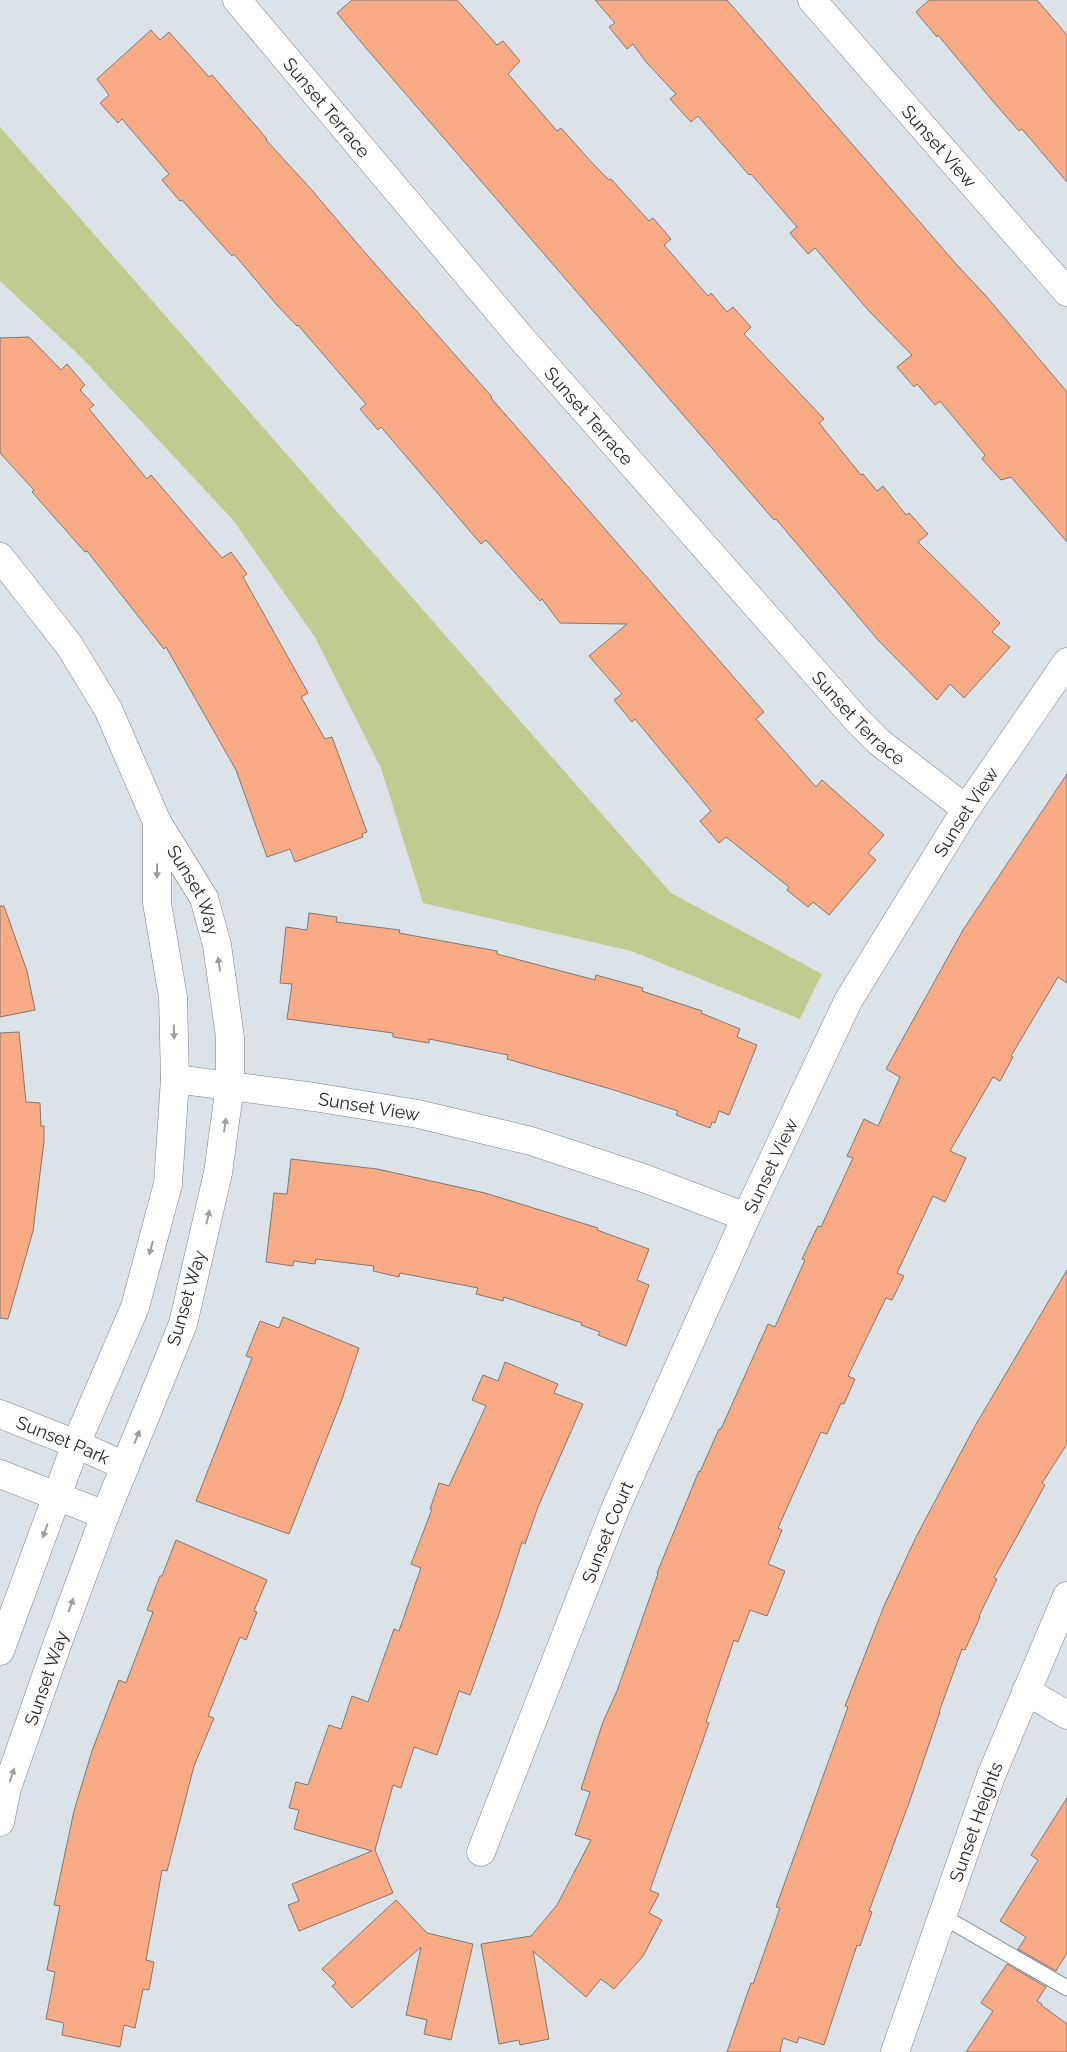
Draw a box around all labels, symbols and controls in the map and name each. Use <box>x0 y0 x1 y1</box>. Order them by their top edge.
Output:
street label: Sunset Terrace <box>279 53 375 162</box>
street label: Sunset View <box>898 101 981 192</box>
street label: Sunset Terrace <box>541 362 638 469</box>
street label: Sunset Terrace <box>808 666 910 769</box>
street label: Sunset View <box>929 763 1002 860</box>
street label: Sunset Way <box>163 841 224 938</box>
one-way arrow <box>153 863 161 879</box>
one-way arrow <box>215 955 223 971</box>
one-way arrow <box>170 1024 178 1040</box>
street label: Sunset View <box>317 1087 422 1125</box>
street label: Sunset View <box>739 1115 802 1217</box>
one-way arrow <box>221 1117 229 1133</box>
one-way arrow <box>204 1209 212 1224</box>
one-way arrow <box>146 1241 154 1256</box>
street label: Sunset Way <box>162 1248 210 1348</box>
street label: Sunset Park <box>13 1411 113 1468</box>
one-way arrow <box>133 1430 141 1445</box>
street label: Sunset Court <box>577 1478 637 1586</box>
one-way arrow <box>41 1524 49 1539</box>
one-way arrow <box>67 1597 75 1612</box>
street label: Sunset Way <box>20 1628 72 1728</box>
street label: Sunset Heights <box>945 1758 1007 1884</box>
one-way arrow <box>8 1767 16 1782</box>

